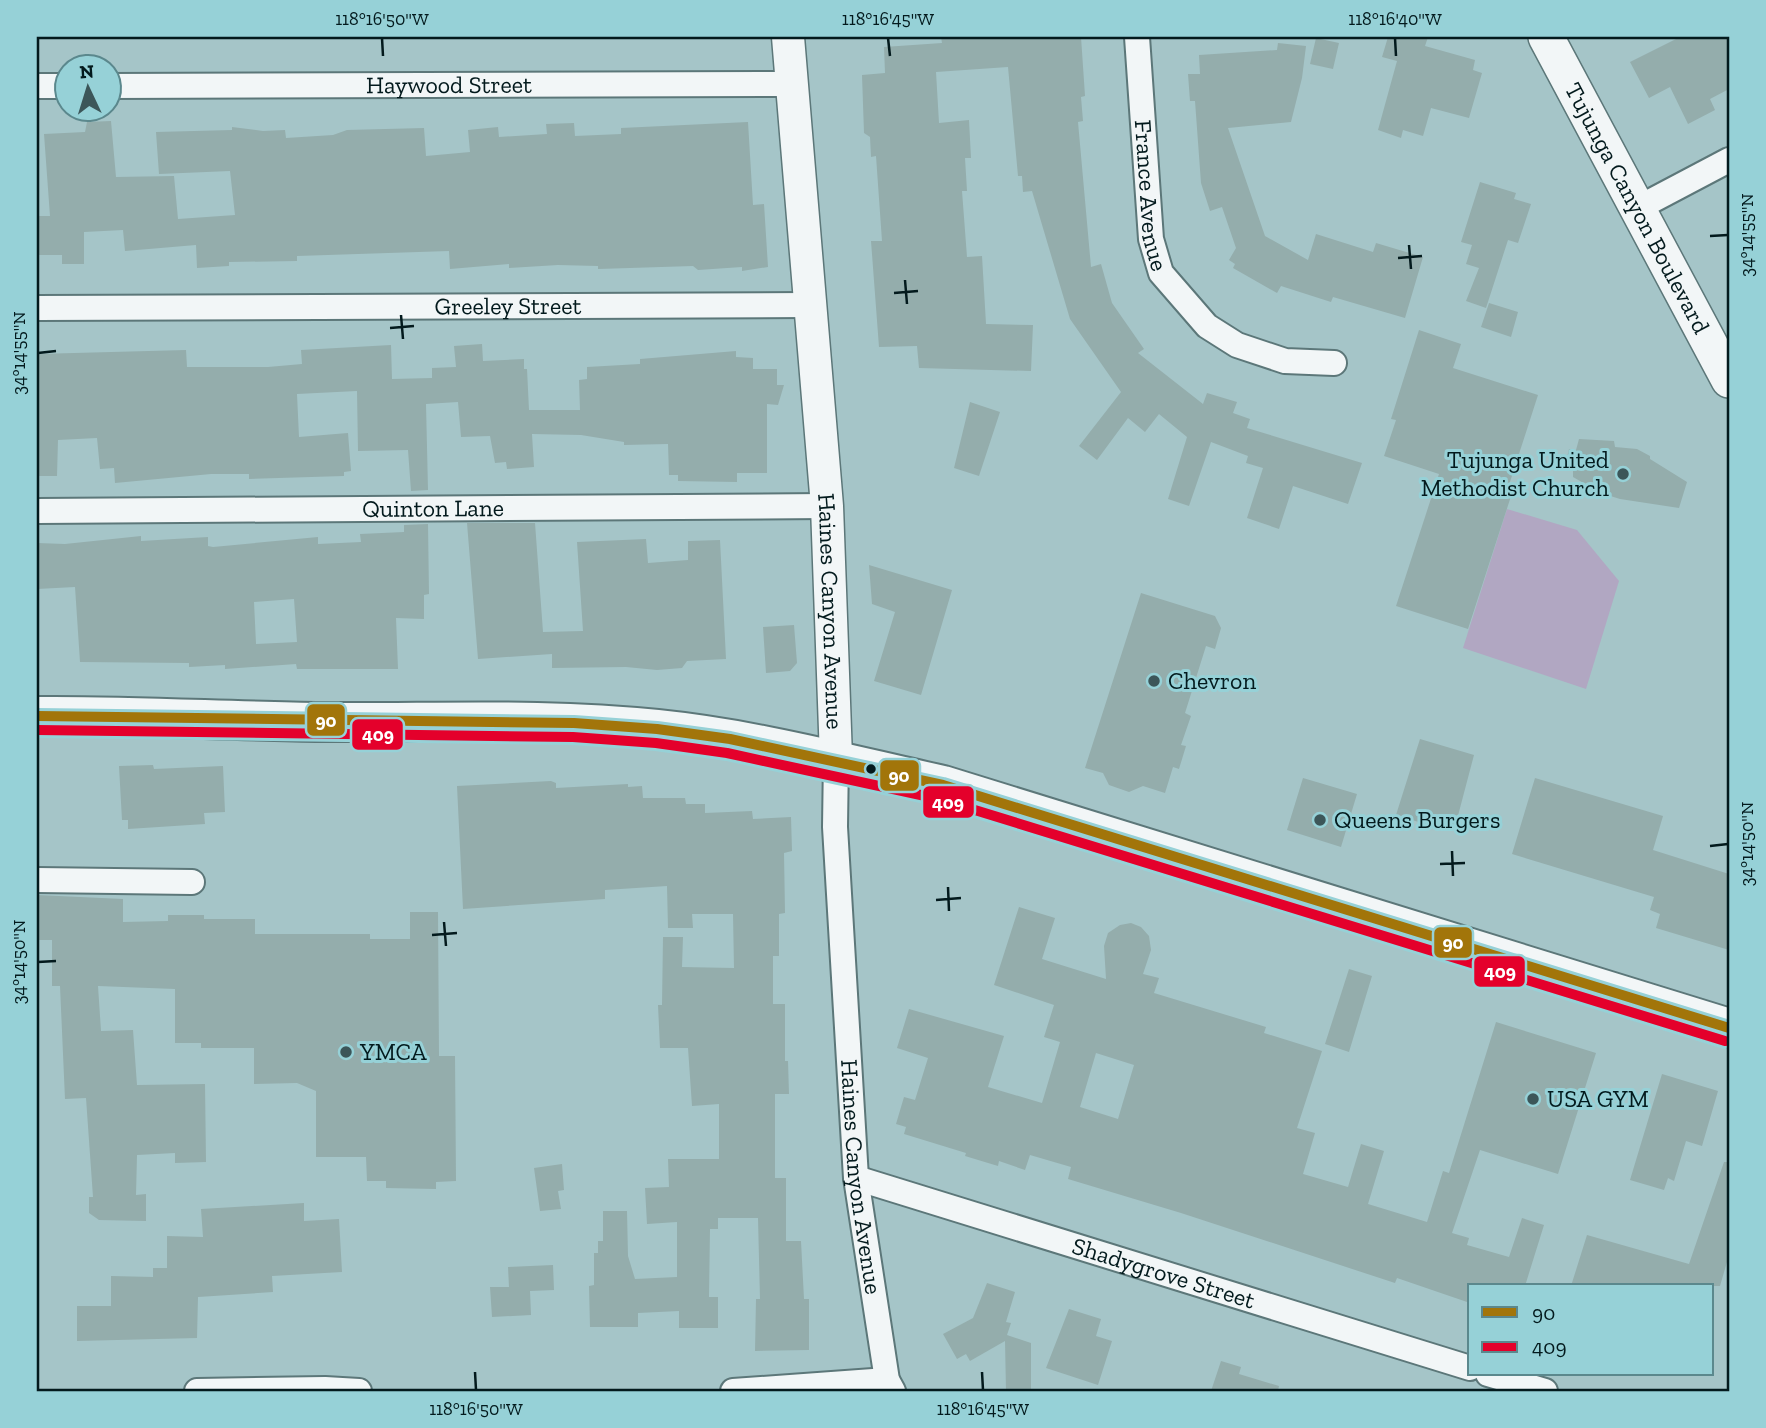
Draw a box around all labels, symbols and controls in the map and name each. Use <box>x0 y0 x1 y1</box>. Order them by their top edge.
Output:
text: 118°16'50"W <box>335 8 429 30</box>
text: 118°16'45"W <box>842 8 934 30</box>
text: 118°16'40"W <box>1348 8 1442 30</box>
north arrow <box>52 52 122 122</box>
text: N <box>79 60 95 84</box>
street label: Haywood Street <box>366 70 532 99</box>
street label: Tujunga Canyon Boulevard <box>1559 77 1717 338</box>
street label: France Avenue <box>1129 119 1175 274</box>
text: 34°14'55"N <box>1736 193 1758 277</box>
street label: Greeley Street <box>434 291 582 320</box>
text: 34°14'55"N <box>8 311 30 395</box>
place label: Tujunga United Methodist Church <box>1421 445 1610 502</box>
marker: Tujunga United Methodist Church <box>1615 466 1631 482</box>
street label: Haines Canyon Avenue <box>812 492 850 730</box>
street label: Quinton Lane <box>362 493 504 523</box>
place label: Chevron <box>1168 666 1256 695</box>
marker: Chevron <box>1146 673 1162 689</box>
line badge: 90 <box>306 703 346 737</box>
text: 90 <box>315 709 337 732</box>
line badge: 409 <box>351 718 404 751</box>
text: 409 <box>362 723 394 746</box>
line badge: 90 <box>879 759 920 792</box>
unlabelled marker <box>864 762 878 776</box>
text: 90 <box>888 764 910 787</box>
line badge: 409 <box>922 785 975 819</box>
text: 409 <box>932 791 964 814</box>
text: 34°14'50"N <box>1736 802 1758 886</box>
place label: Queens Burgers <box>1334 805 1500 834</box>
marker: Queens Burgers <box>1312 812 1328 828</box>
text: 34°14'50"N <box>8 920 30 1004</box>
line badge: 90 <box>1433 926 1473 959</box>
text: 90 <box>1442 931 1464 954</box>
line badge: 409 <box>1473 955 1526 988</box>
text: 409 <box>1484 960 1516 983</box>
place label: YMCA <box>359 1037 427 1066</box>
marker: YMCA <box>338 1044 354 1060</box>
street label: Haines Canyon Avenue <box>835 1058 889 1296</box>
place label: USA GYM <box>1547 1084 1649 1113</box>
marker: USA GYM <box>1525 1091 1541 1107</box>
street label: Shadygrove Street <box>1069 1231 1259 1315</box>
legend <box>1468 1284 1714 1376</box>
text: 90 <box>1532 1300 1555 1325</box>
text: 409 <box>1532 1334 1567 1359</box>
text: 118°16'50"W <box>429 1398 523 1420</box>
text: 118°16'45"W <box>937 1398 1029 1420</box>

